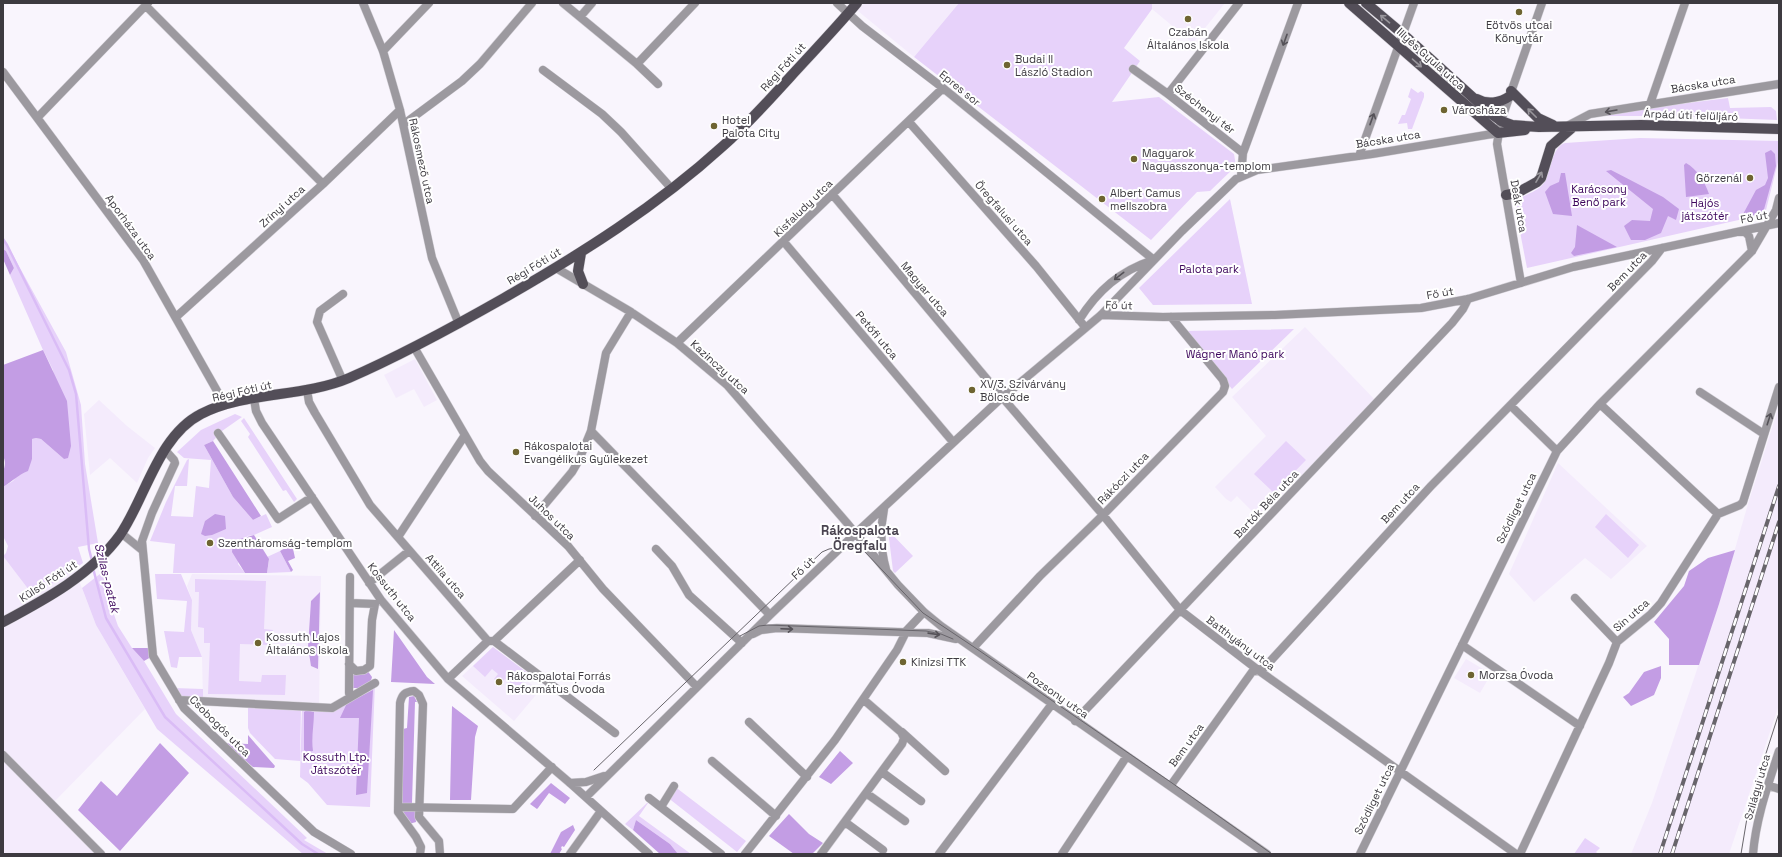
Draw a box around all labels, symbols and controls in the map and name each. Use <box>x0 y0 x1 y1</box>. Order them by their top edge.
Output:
marker: Eötvös utcai Könyvtár <box>1514 7 1524 17</box>
marker: Czabán Általános Iskola <box>1183 14 1193 24</box>
one-way arrow <box>1380 14 1390 23</box>
place label: Eötvös utcai Könyvtár <box>1486 18 1552 45</box>
place label: Czabán Általános Iskola <box>1147 25 1230 52</box>
street label: Illyés Gyula utca <box>1394 25 1469 94</box>
one-way arrow <box>1280 33 1288 45</box>
street label: Régi Fóti út <box>757 40 809 94</box>
place label: Budai II László Stadion <box>1015 52 1092 79</box>
one-way arrow <box>1412 58 1423 67</box>
marker: Budai II László Stadion <box>1002 60 1012 70</box>
street label: Epres sor <box>937 67 983 109</box>
street label: Bácska utca <box>1670 72 1737 96</box>
street label: Széchenyi tér <box>1172 81 1238 137</box>
place label: Városháza <box>1452 103 1507 117</box>
marker: Városháza <box>1439 105 1449 115</box>
street label: Árpád úti felüljáró <box>1643 106 1739 124</box>
one-way arrow <box>1605 107 1618 115</box>
one-way arrow <box>1528 108 1537 118</box>
one-way arrow <box>1369 112 1376 125</box>
place label: Hotel Palota City <box>722 113 780 140</box>
street label: Rákosmező utca <box>406 117 438 206</box>
marker: Hotel Palota City <box>709 121 719 131</box>
street label: Bácska utca <box>1355 127 1422 151</box>
place label: Magyarok Nagyasszonya-templom <box>1142 146 1271 173</box>
marker: Magyarok Nagyasszonya-templom <box>1129 154 1139 164</box>
one-way arrow <box>1536 171 1544 183</box>
place label: Görzenál <box>1696 171 1742 185</box>
marker: Görzenál <box>1745 173 1755 183</box>
street label: Kisfaludy utca <box>771 176 836 240</box>
street label: Öregfalusi utca <box>972 177 1037 249</box>
street label: Deák utca <box>1507 179 1531 234</box>
street label: Zrínyi utca <box>256 181 308 230</box>
park label: Karácsony Benő park <box>1571 182 1627 209</box>
place label: Albert Camus mellszobra <box>1110 186 1181 213</box>
street label: Aporháza utca <box>103 192 160 263</box>
marker: Albert Camus mellszobra <box>1097 194 1107 204</box>
park label: Hajós játszótér <box>1680 196 1729 223</box>
street label: Fő út <box>1739 208 1769 226</box>
street label: Régi Fóti út <box>504 244 564 288</box>
street label: Bem utca <box>1604 247 1650 294</box>
street label: Magyar utca <box>898 259 952 320</box>
park label: Palota park <box>1179 262 1239 276</box>
one-way arrow <box>1114 272 1125 281</box>
street label: Fő út <box>1425 284 1455 302</box>
street label: Fő út <box>1105 298 1133 312</box>
street label: Petőfi utca <box>853 308 902 363</box>
street label: Kazinczy utca <box>688 337 753 398</box>
park label: Wágner Manó park <box>1186 347 1284 361</box>
street label: Régi Fóti út <box>211 377 273 405</box>
place label: XV/3. Szivárvány Bölcsőde <box>980 377 1066 404</box>
marker: XV/3. Szivárvány Bölcsőde <box>967 385 977 395</box>
one-way arrow <box>1766 412 1773 425</box>
place label: Rákospalotai Evangélikus Gyülekezet <box>524 439 648 466</box>
marker: Rákospalotai Evangélikus Gyülekezet <box>511 447 521 457</box>
street label: Rákóczi utca <box>1094 448 1152 507</box>
street label: Bartók Béla utca <box>1231 466 1302 541</box>
street label: Sződliget utca <box>1493 470 1540 546</box>
street label: Bem utca <box>1378 479 1423 526</box>
street label: Juhos utca <box>526 491 579 543</box>
district label: Rákospalota Öregfalu <box>821 522 899 554</box>
place label: Szentháromság-templom <box>218 536 352 550</box>
marker: Szentháromság-templom <box>205 538 215 548</box>
water label: Szilas-patak <box>91 542 124 616</box>
street label: Attila utca <box>423 551 470 602</box>
street label: Fő út <box>788 553 818 583</box>
street label: Külső Fóti út <box>16 557 80 605</box>
street label: Kossuth utca <box>365 560 420 625</box>
street label: Sín utca <box>1610 595 1653 635</box>
street label: Batthyány utca <box>1204 613 1279 674</box>
one-way arrow <box>780 625 793 632</box>
place label: Kossuth Lajos Általános Iskola <box>266 630 349 657</box>
one-way arrow <box>927 630 940 638</box>
marker: Kossuth Lajos Általános Iskola <box>253 638 263 648</box>
place label: Kinizsi TTK <box>911 655 967 669</box>
marker: Kinizsi TTK <box>898 657 908 667</box>
place label: Morzsa Óvoda <box>1479 667 1554 682</box>
place label: Rákospalotai Forrás Református Óvoda <box>507 669 611 696</box>
street label: Pozsony utca <box>1024 669 1092 722</box>
marker: Morzsa Óvoda <box>1466 670 1476 680</box>
marker: Rákospalotai Forrás Református Óvoda <box>494 677 504 687</box>
street label: Csobogós utca <box>187 693 254 760</box>
street label: Bem utca <box>1165 720 1207 770</box>
park label: Kossuth Ltp. Játszótér <box>303 750 370 777</box>
street label: Szilágyi utca <box>1741 752 1773 822</box>
street label: Sződliget utca <box>1351 761 1398 837</box>

